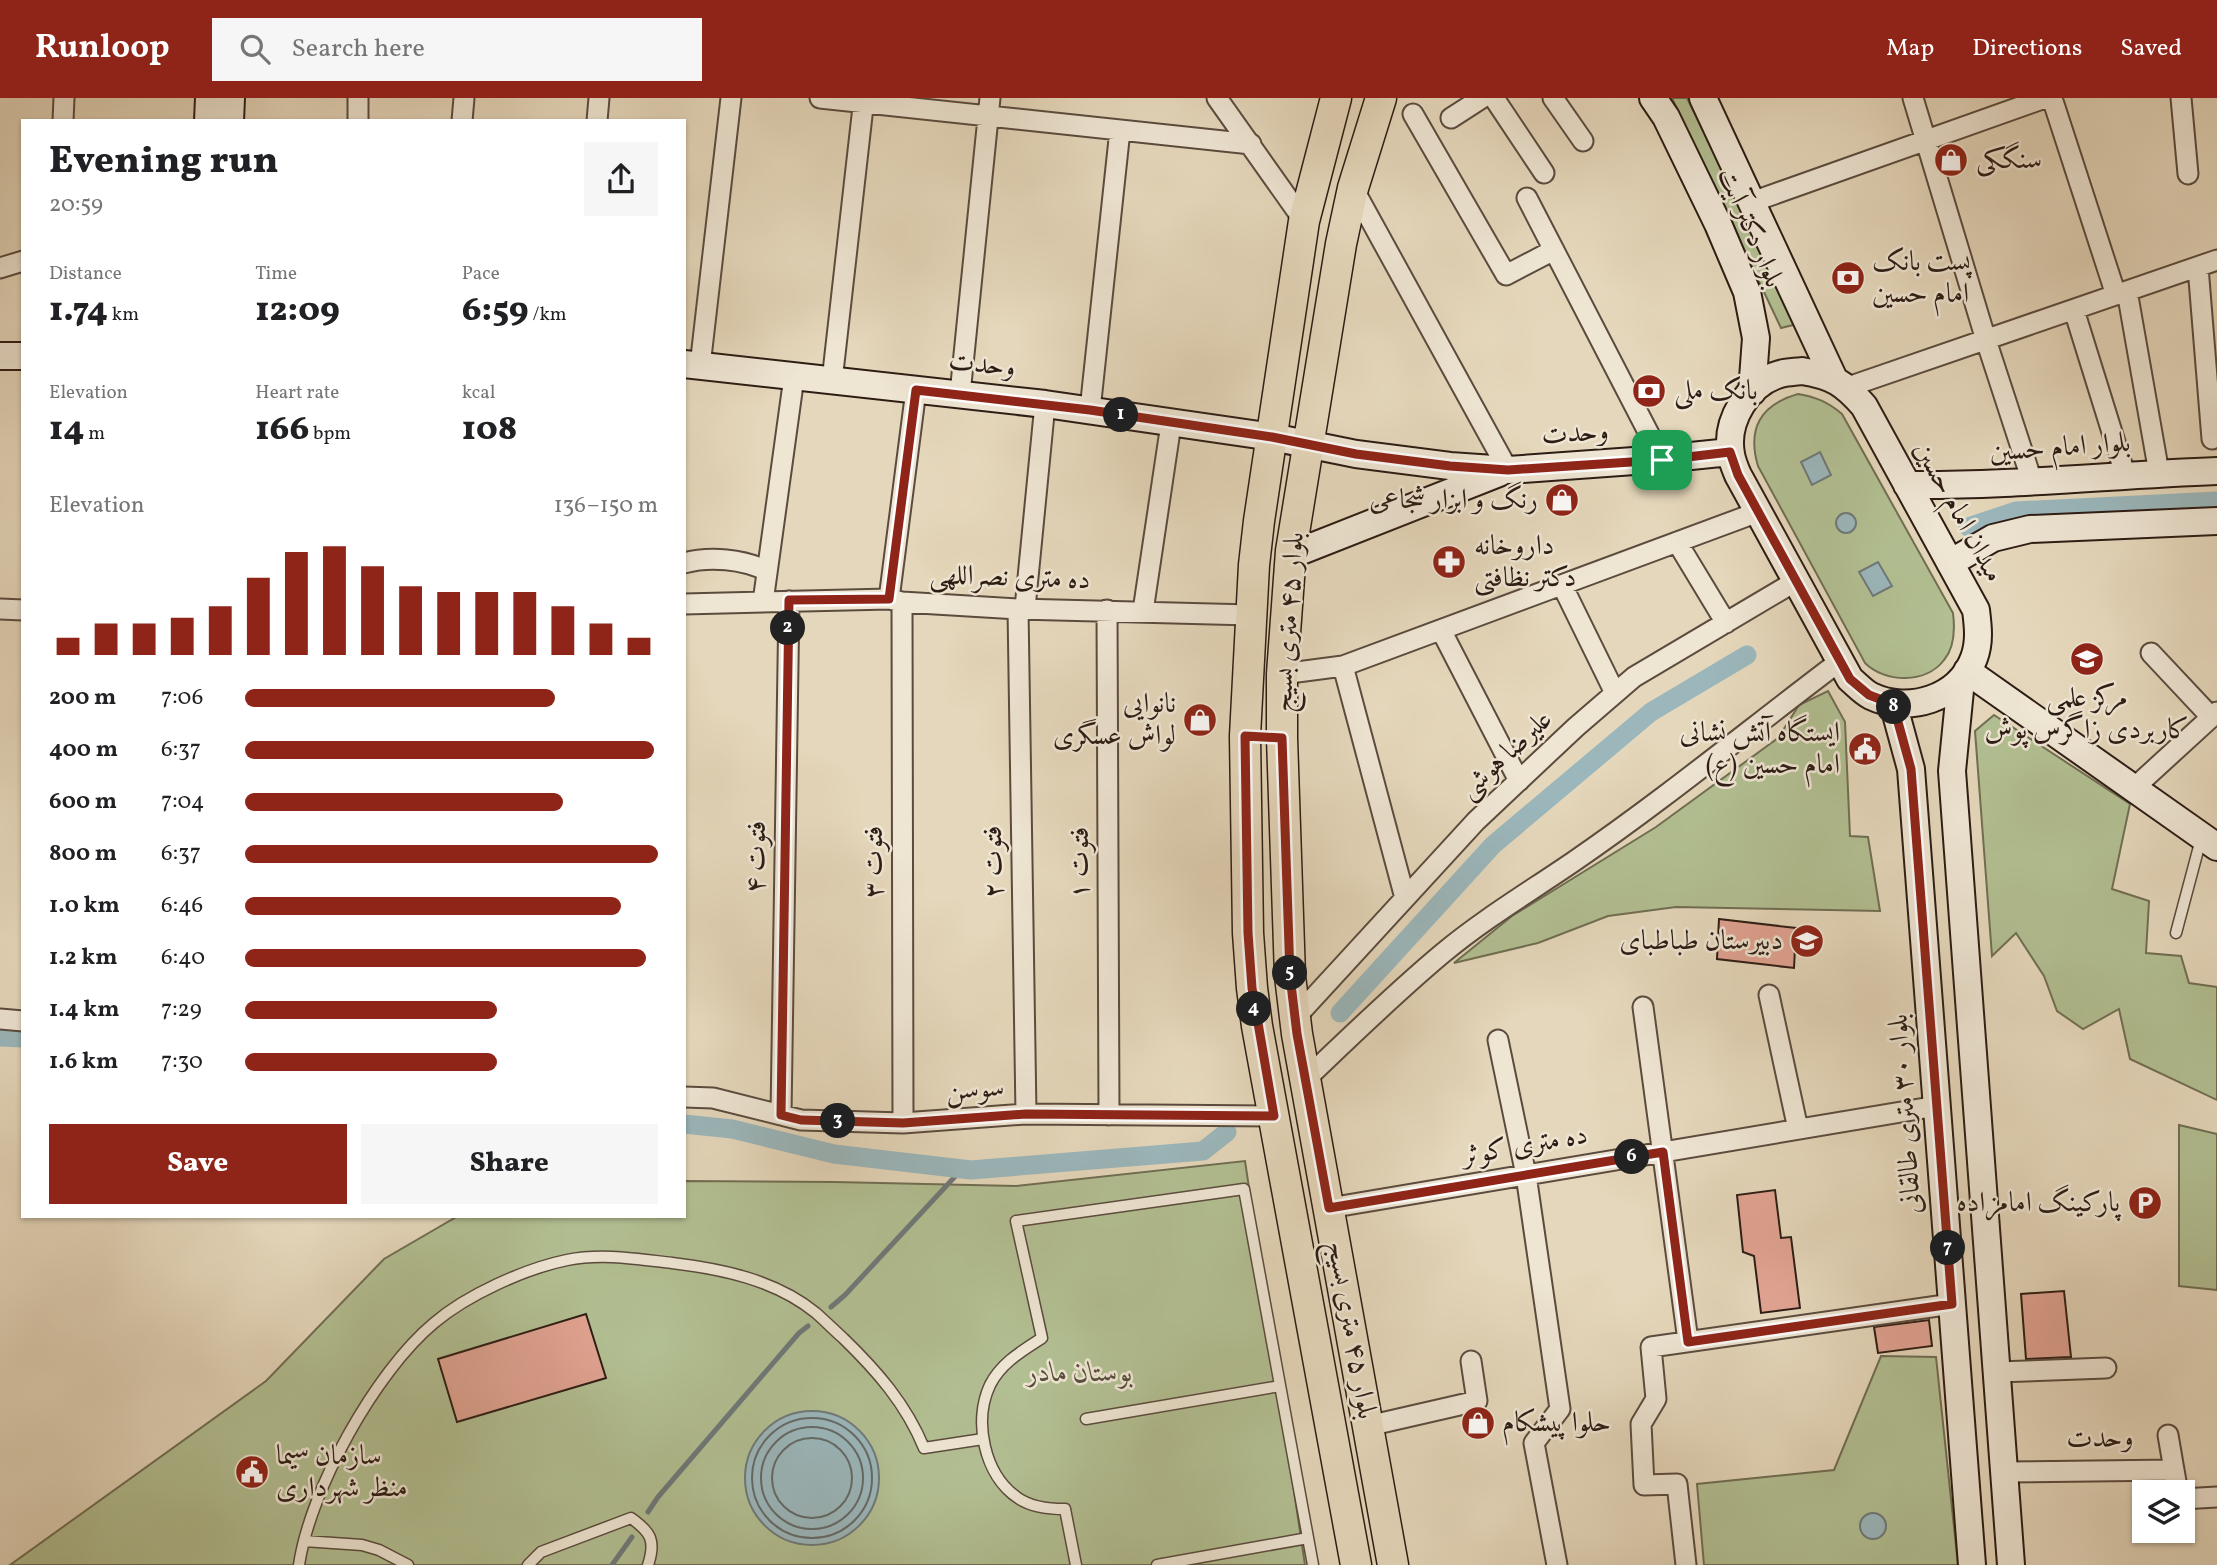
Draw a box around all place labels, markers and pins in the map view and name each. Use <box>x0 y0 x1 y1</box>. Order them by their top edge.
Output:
shop icon: سنگکی <box>1932 141 1970 179</box>
place label: سنگکی <box>1976 141 2042 180</box>
place label: پست بانک امام حسین <box>1872 243 1973 317</box>
bank icon: پست بانک امام حسین <box>1829 259 1867 297</box>
bank icon: بانک ملی <box>1630 372 1668 410</box>
place label: بانک ملی <box>1674 372 1758 411</box>
pin: 1 <box>1104 398 1138 432</box>
pin <box>1632 430 1692 490</box>
place label: رنگ و ابزار شجاعی <box>1369 481 1538 520</box>
shop icon: رنگ و ابزار شجاعی <box>1543 481 1581 519</box>
place label: داروخانه دکتر نظافتی <box>1474 527 1576 598</box>
pharmacy icon: داروخانه دکتر نظافتی <box>1430 543 1468 581</box>
pin: 2 <box>770 610 806 646</box>
school or university icon: مرکز علمی کاربردی زاگرس پوش <box>2068 640 2106 678</box>
place label: مرکز علمی کاربردی زاگرس پوش <box>1984 679 2190 750</box>
place label: نانوایی لواش عسگری <box>1053 685 1176 756</box>
pin: 8 <box>1876 690 1912 724</box>
shop icon: نانوایی لواش عسگری <box>1181 701 1219 739</box>
place label: ایستگاه آتش نشانی امام حسین (ع) <box>1680 714 1840 788</box>
public building icon: ایستگاه آتش نشانی امام حسین (ع) <box>1846 730 1884 768</box>
place label: دبیرستان طباطبای <box>1619 922 1783 961</box>
school or university icon: دبیرستان طباطبای <box>1788 922 1826 960</box>
pin: 5 <box>1272 956 1308 990</box>
pin: 4 <box>1236 992 1272 1026</box>
pin: 3 <box>820 1104 856 1138</box>
pin: 6 <box>1614 1140 1650 1174</box>
place label: پارکینگ امامزاده <box>1956 1184 2122 1223</box>
parking icon: پارکینگ امامزاده <box>2126 1184 2164 1222</box>
pin: 7 <box>1930 1230 1966 1266</box>
shop icon: حلوا پیشکام <box>1459 1404 1497 1442</box>
place label: حلوا پیشکام <box>1502 1404 1611 1446</box>
place label: سازمان سیما منظر شهرداری <box>276 1437 408 1508</box>
public building icon: سازمان سیما منظر شهرداری <box>233 1453 271 1491</box>

